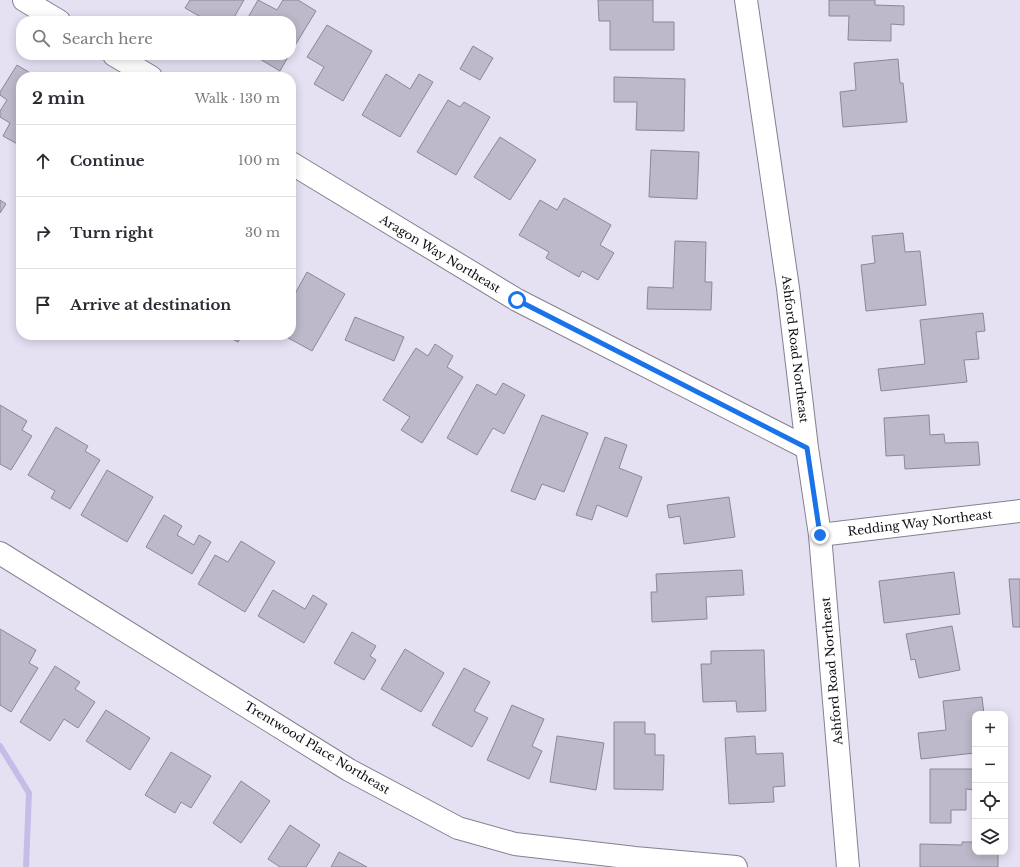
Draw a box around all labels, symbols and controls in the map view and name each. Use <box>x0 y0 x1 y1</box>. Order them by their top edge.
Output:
search box <box>16 16 296 60</box>
icon: search <box>30 27 52 49</box>
text: Search here <box>62 29 153 48</box>
text: 2 min <box>32 88 85 109</box>
text: Walk · 130 m <box>195 90 280 107</box>
icon: ahead <box>32 150 54 172</box>
text: Continue <box>70 151 145 170</box>
text: 100 m <box>238 152 280 169</box>
street label: Aragon Way Northeast <box>376 211 504 296</box>
icon: right <box>32 222 54 244</box>
text: Turn right <box>70 223 153 242</box>
text: 30 m <box>245 224 280 241</box>
street label: Ashford Road Northeast <box>779 273 812 424</box>
route start <box>508 291 526 309</box>
icon: arrive <box>32 294 54 316</box>
text: Arrive at destination <box>70 295 231 314</box>
street label: Redding Way Northeast <box>847 506 993 539</box>
route end <box>811 526 829 544</box>
street label: Ashford Road Northeast <box>818 596 846 747</box>
street label: Trentwood Place Northeast <box>242 698 393 797</box>
map controls <box>972 711 1008 855</box>
button: + <box>972 711 1008 747</box>
button: − <box>972 747 1008 783</box>
button: locate <box>972 783 1008 819</box>
button: layers <box>972 819 1008 855</box>

